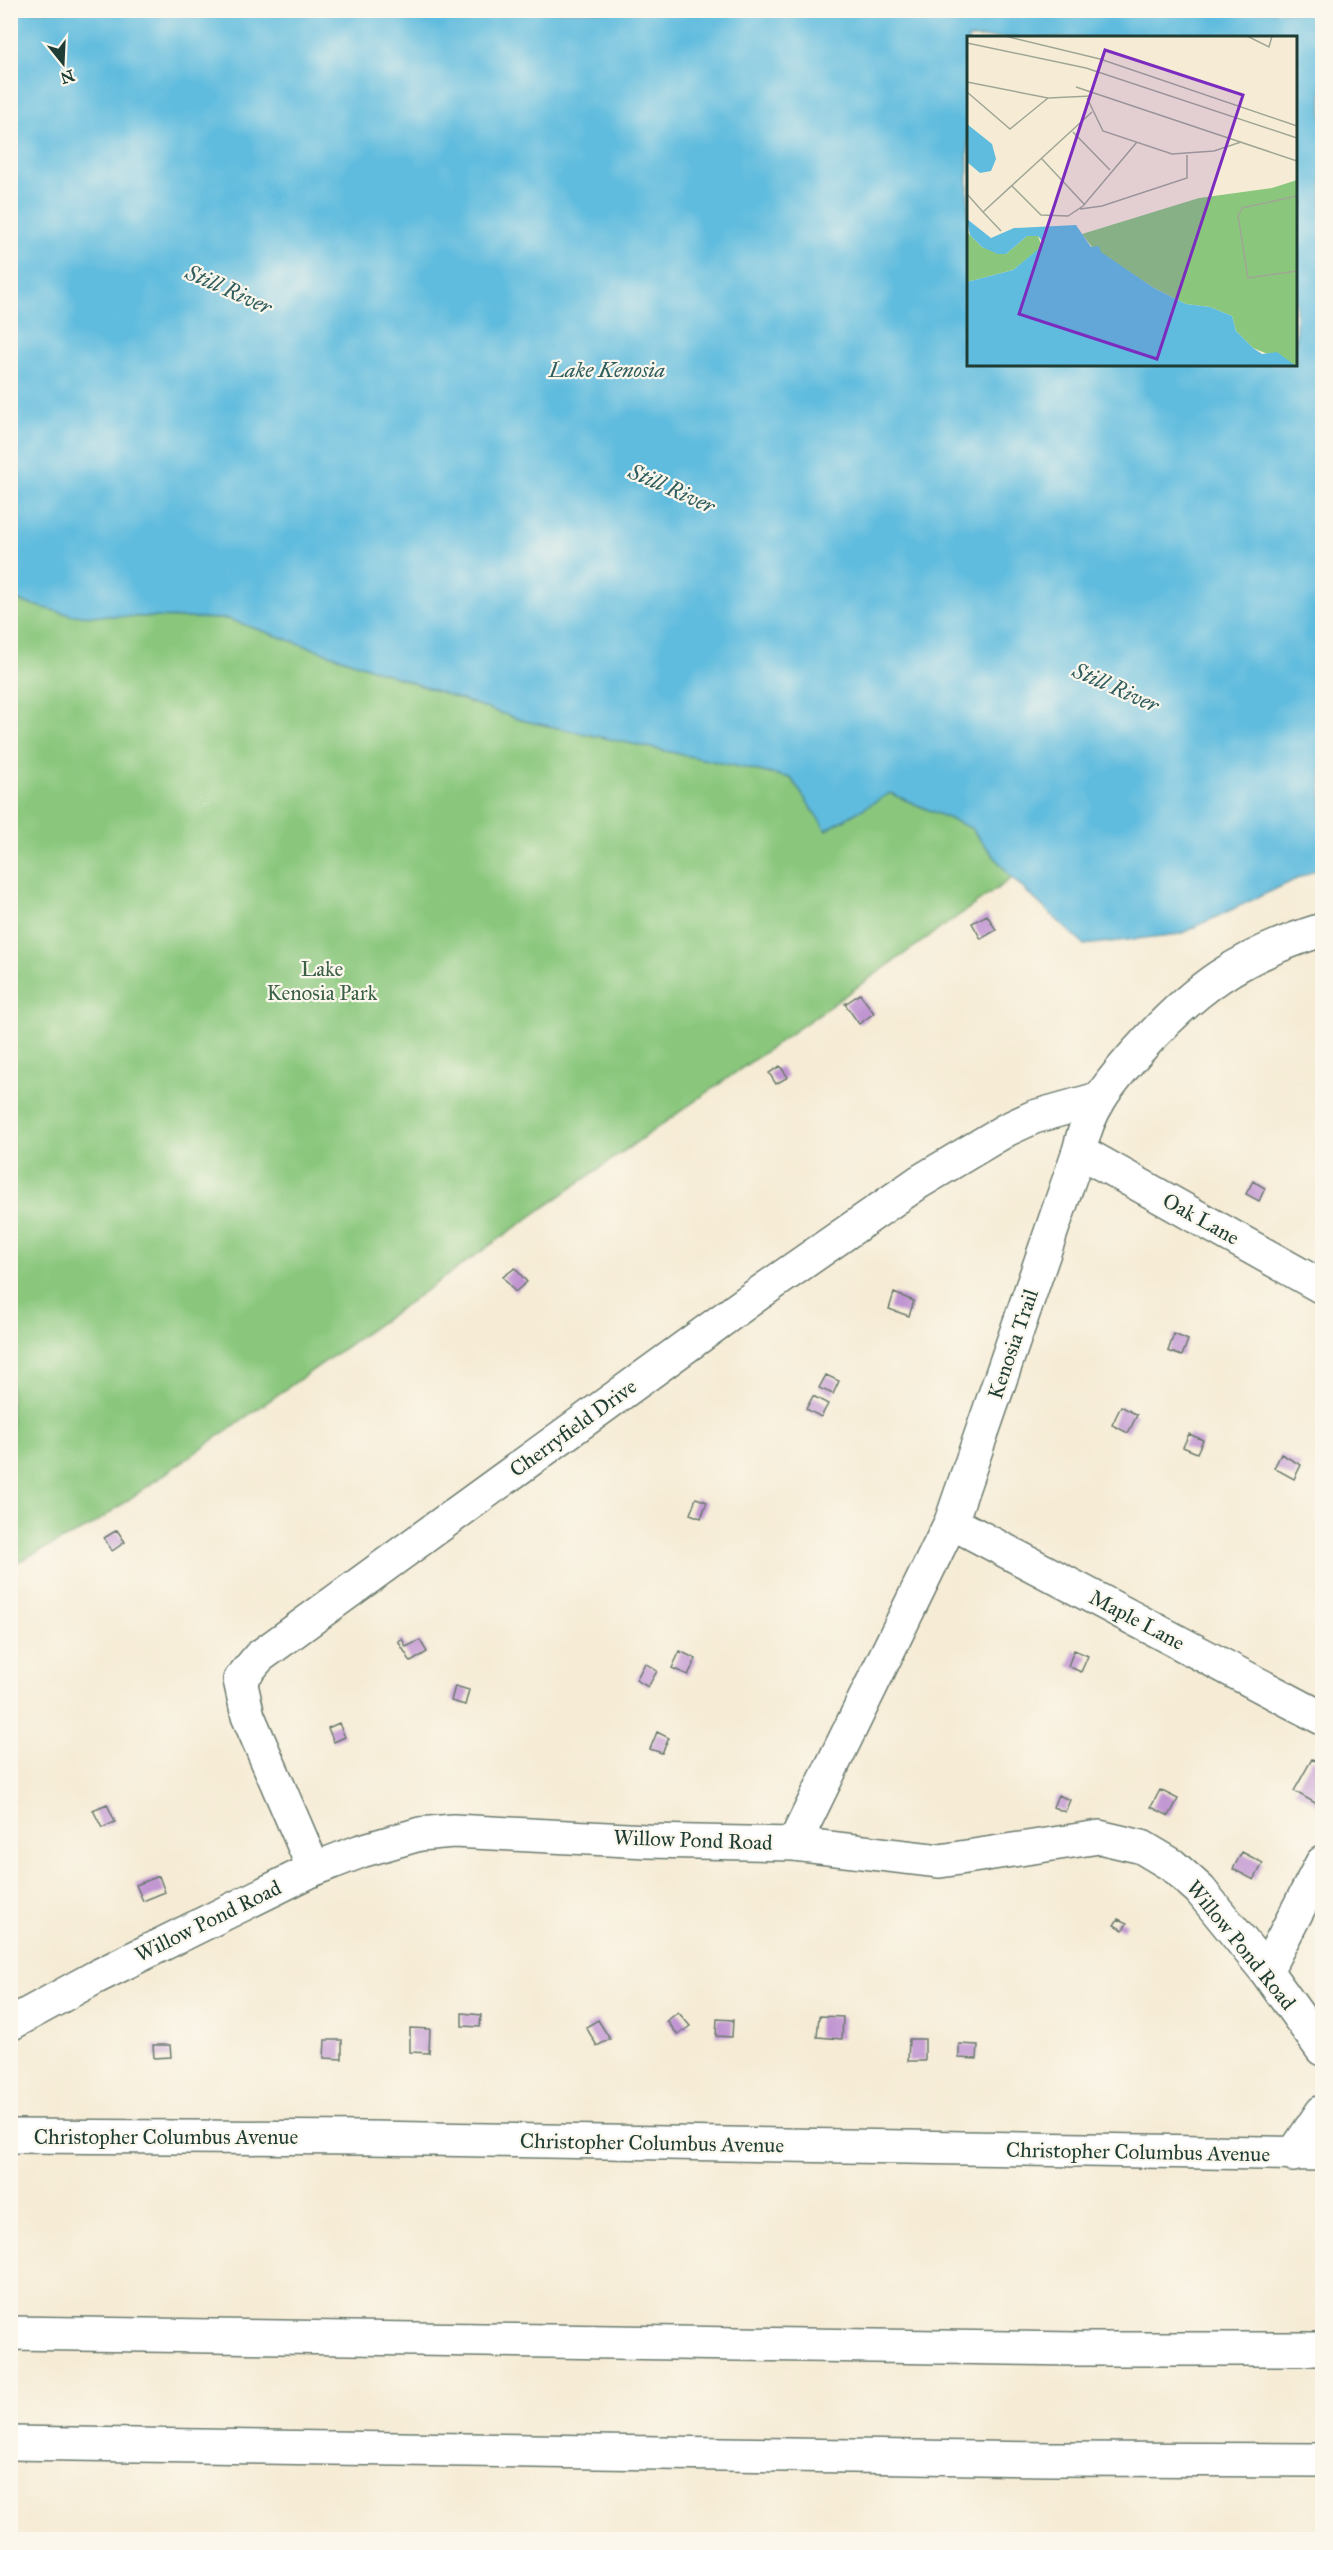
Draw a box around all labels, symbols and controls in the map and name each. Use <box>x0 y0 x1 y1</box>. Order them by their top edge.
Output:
north arrow <box>33 33 93 93</box>
inset map <box>967 36 1297 366</box>
text: N <box>58 66 77 88</box>
water label: Still River <box>180 258 278 321</box>
water label: Lake Kenosia <box>548 356 665 383</box>
water label: Still River <box>623 457 721 520</box>
water label: Still River <box>1067 656 1165 719</box>
park label: Lake Kenosia Park <box>267 956 377 1006</box>
street label: Oak Lane <box>1158 1187 1244 1251</box>
street label: Kenosia Trail <box>982 1285 1044 1402</box>
street label: Cherryfield Drive <box>505 1373 642 1483</box>
street label: Maple Lane <box>1085 1584 1189 1656</box>
street label: Willow Pond Road <box>613 1824 774 1856</box>
street label: Willow Pond Road <box>131 1874 286 1968</box>
street label: Willow Pond Road <box>1181 1875 1302 2015</box>
street label: Christopher Columbus Avenue <box>34 2124 298 2150</box>
street label: Christopher Columbus Avenue <box>520 2128 785 2158</box>
street label: Christopher Columbus Avenue <box>1006 2137 1271 2167</box>

